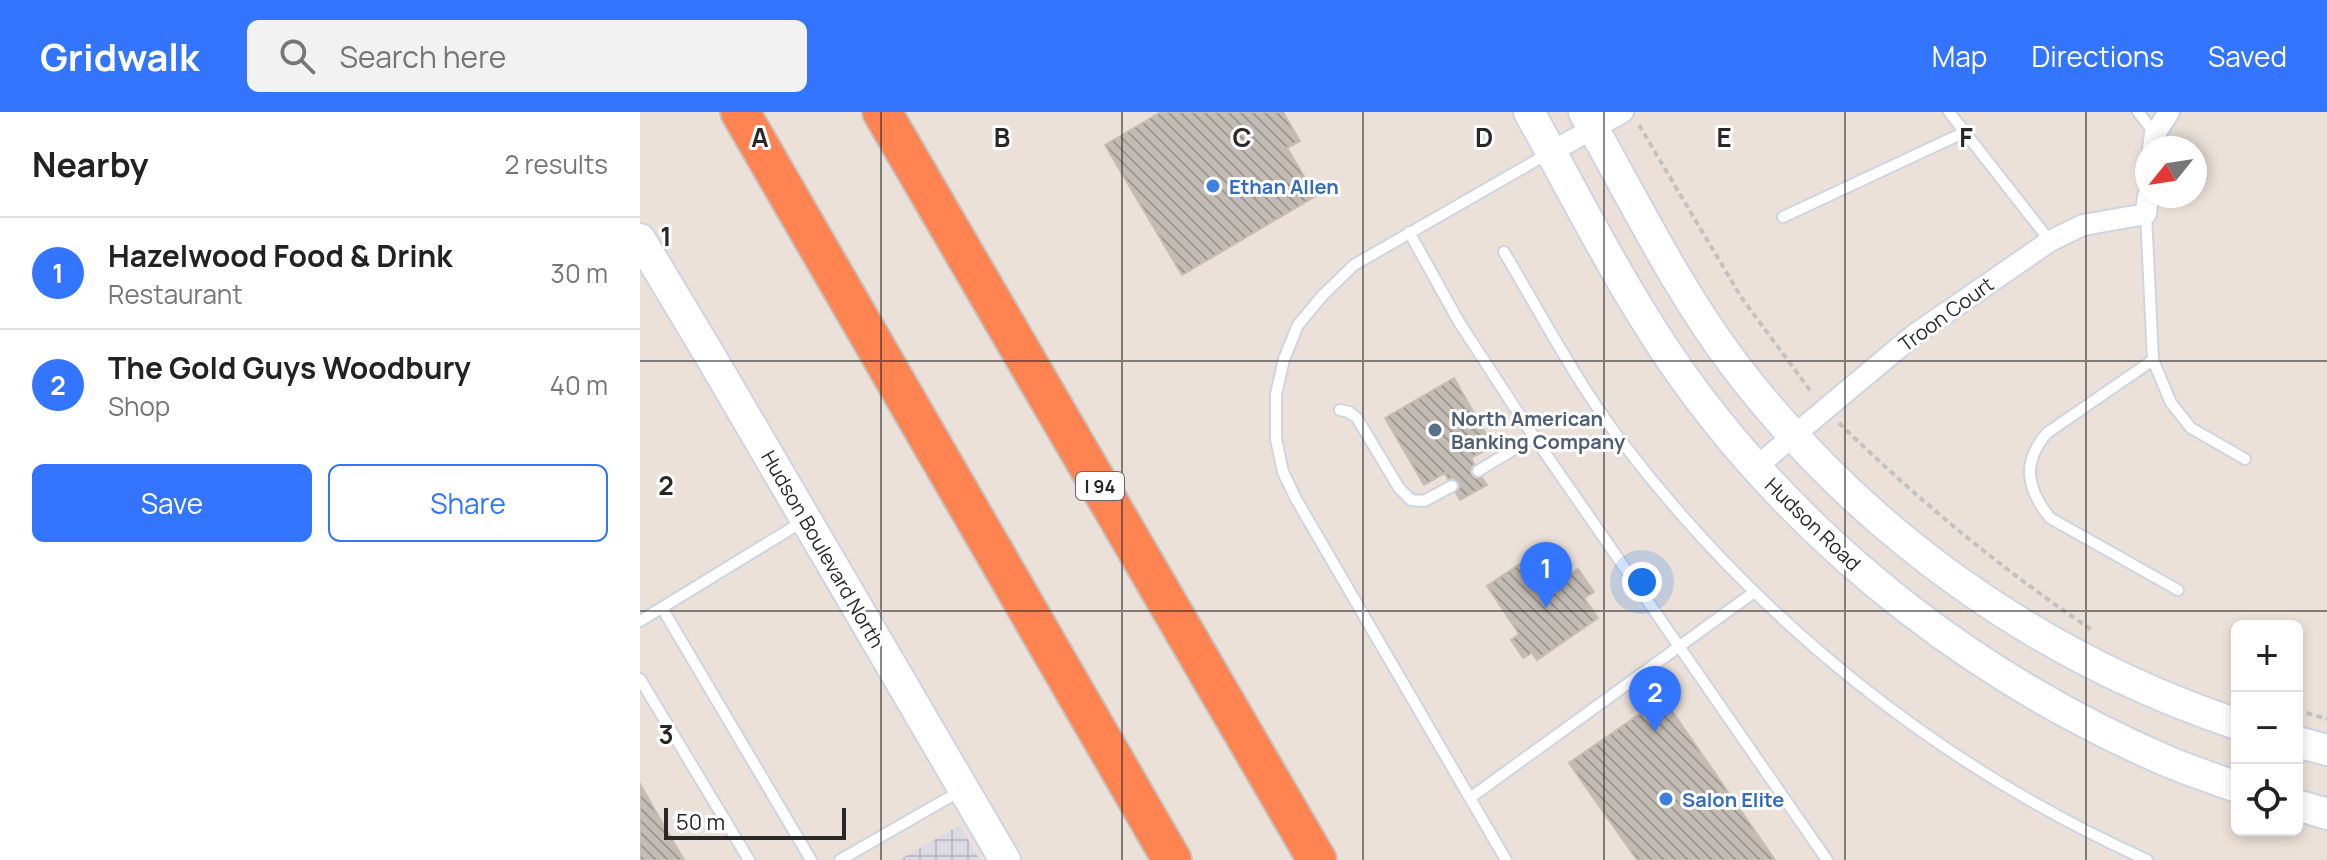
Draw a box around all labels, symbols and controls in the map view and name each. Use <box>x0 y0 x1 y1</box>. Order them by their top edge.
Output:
search box <box>247 20 807 92</box>
text: Gridwalk <box>40 30 199 82</box>
icon: search <box>275 34 319 78</box>
text: Search here <box>339 36 506 77</box>
text: Map <box>1932 37 1987 75</box>
text: Directions <box>2031 37 2164 75</box>
text: Saved <box>2208 37 2287 75</box>
text: A <box>751 119 769 155</box>
text: B <box>994 119 1010 155</box>
text: C <box>1232 119 1252 155</box>
text: D <box>1475 119 1493 155</box>
text: E <box>1716 119 1732 155</box>
text: F <box>1959 119 1973 155</box>
north arrow <box>2135 136 2207 208</box>
text: Nearby <box>32 141 148 187</box>
text: 2 results <box>504 146 608 182</box>
place label: Ethan Allen <box>1229 173 1339 200</box>
marker: Ethan Allen <box>1204 177 1222 195</box>
text: 1 <box>660 218 672 254</box>
text: Hazelwood Food & Drink <box>108 235 452 276</box>
text: 1 <box>52 255 64 291</box>
text: 30 m <box>551 255 608 291</box>
street label: Troon Court <box>1893 271 1999 357</box>
text: Restaurant <box>108 276 243 312</box>
text: The Gold Guys Woodbury <box>108 347 471 388</box>
text: 2 <box>50 367 66 403</box>
text: 40 m <box>550 367 608 403</box>
text: Shop <box>108 388 170 424</box>
place label: North American Banking Company <box>1451 405 1626 455</box>
marker: North American Banking Company <box>1426 421 1444 439</box>
street label: Hudson Boulevard North <box>755 445 891 653</box>
button: Save <box>32 464 312 542</box>
button: Share <box>328 464 608 542</box>
text: 2 <box>658 467 674 503</box>
road number: I 94 <box>1076 472 1124 500</box>
street label: Hudson Road <box>1759 472 1867 576</box>
pin: 1 <box>1520 542 1572 608</box>
your location <box>1622 562 1662 602</box>
map controls <box>2231 620 2303 836</box>
button: + <box>2231 620 2303 692</box>
pin: 2 <box>1629 666 1681 732</box>
button: − <box>2231 692 2303 764</box>
text: 3 <box>658 716 674 752</box>
button: locate <box>2231 764 2303 836</box>
place label: Salon Elite <box>1682 786 1784 813</box>
marker: Salon Elite <box>1657 790 1675 808</box>
scale bar <box>664 804 846 840</box>
text: 50 m <box>676 807 725 837</box>

